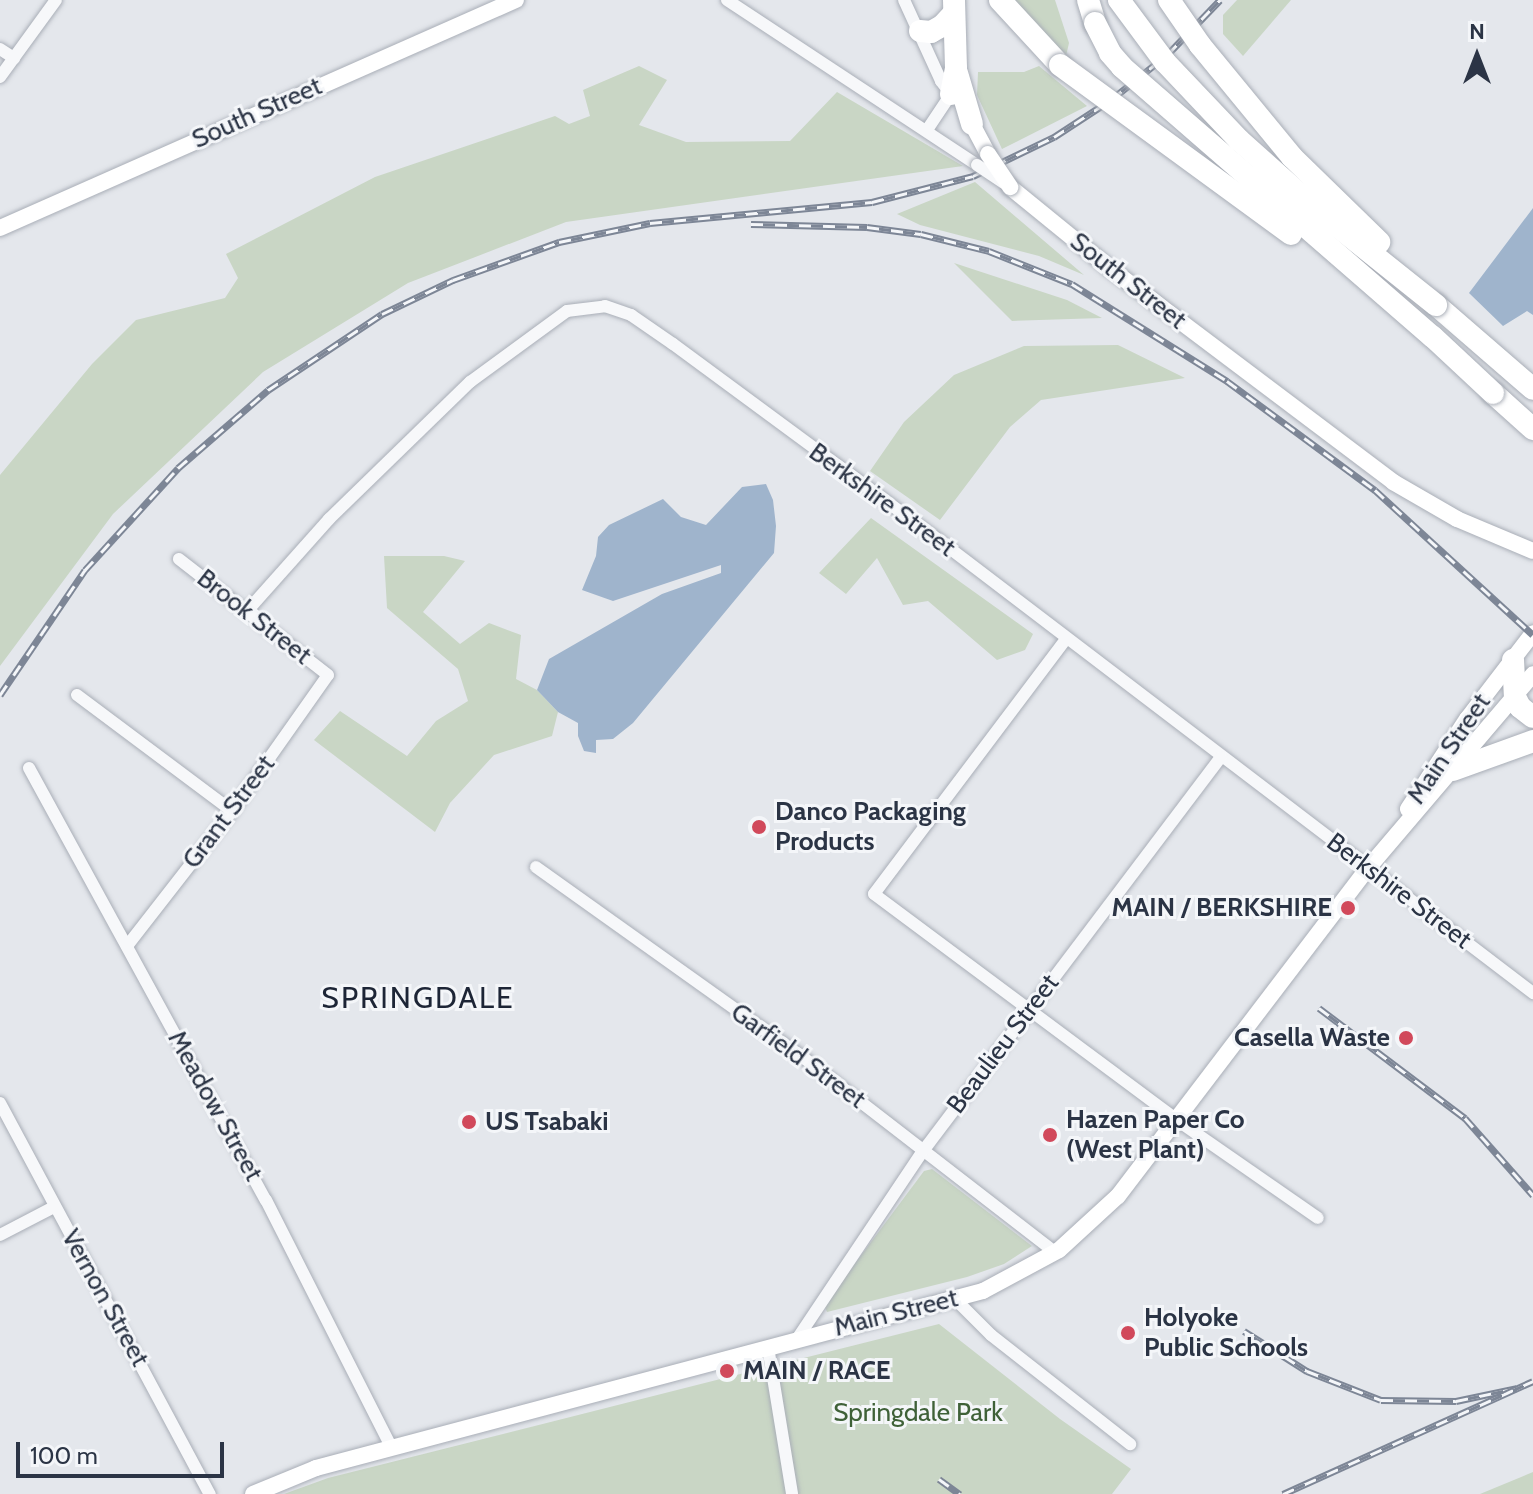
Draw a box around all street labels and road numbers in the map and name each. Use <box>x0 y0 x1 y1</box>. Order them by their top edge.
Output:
street label: South Street <box>187 71 327 155</box>
street label: South Street <box>1064 226 1192 336</box>
street label: Berkshire Street <box>803 437 961 563</box>
street label: Brook Street <box>191 563 317 671</box>
street label: Main Street <box>1401 688 1497 810</box>
street label: Grant Street <box>176 749 282 875</box>
street label: Berkshire Street <box>1321 827 1477 955</box>
street label: Beaulieu Street <box>941 968 1065 1120</box>
street label: Garfield Street <box>725 997 871 1115</box>
street label: Meadow Street <box>161 1026 269 1186</box>
street label: Vernon Street <box>55 1224 155 1372</box>
street label: Main Street <box>831 1283 961 1343</box>

